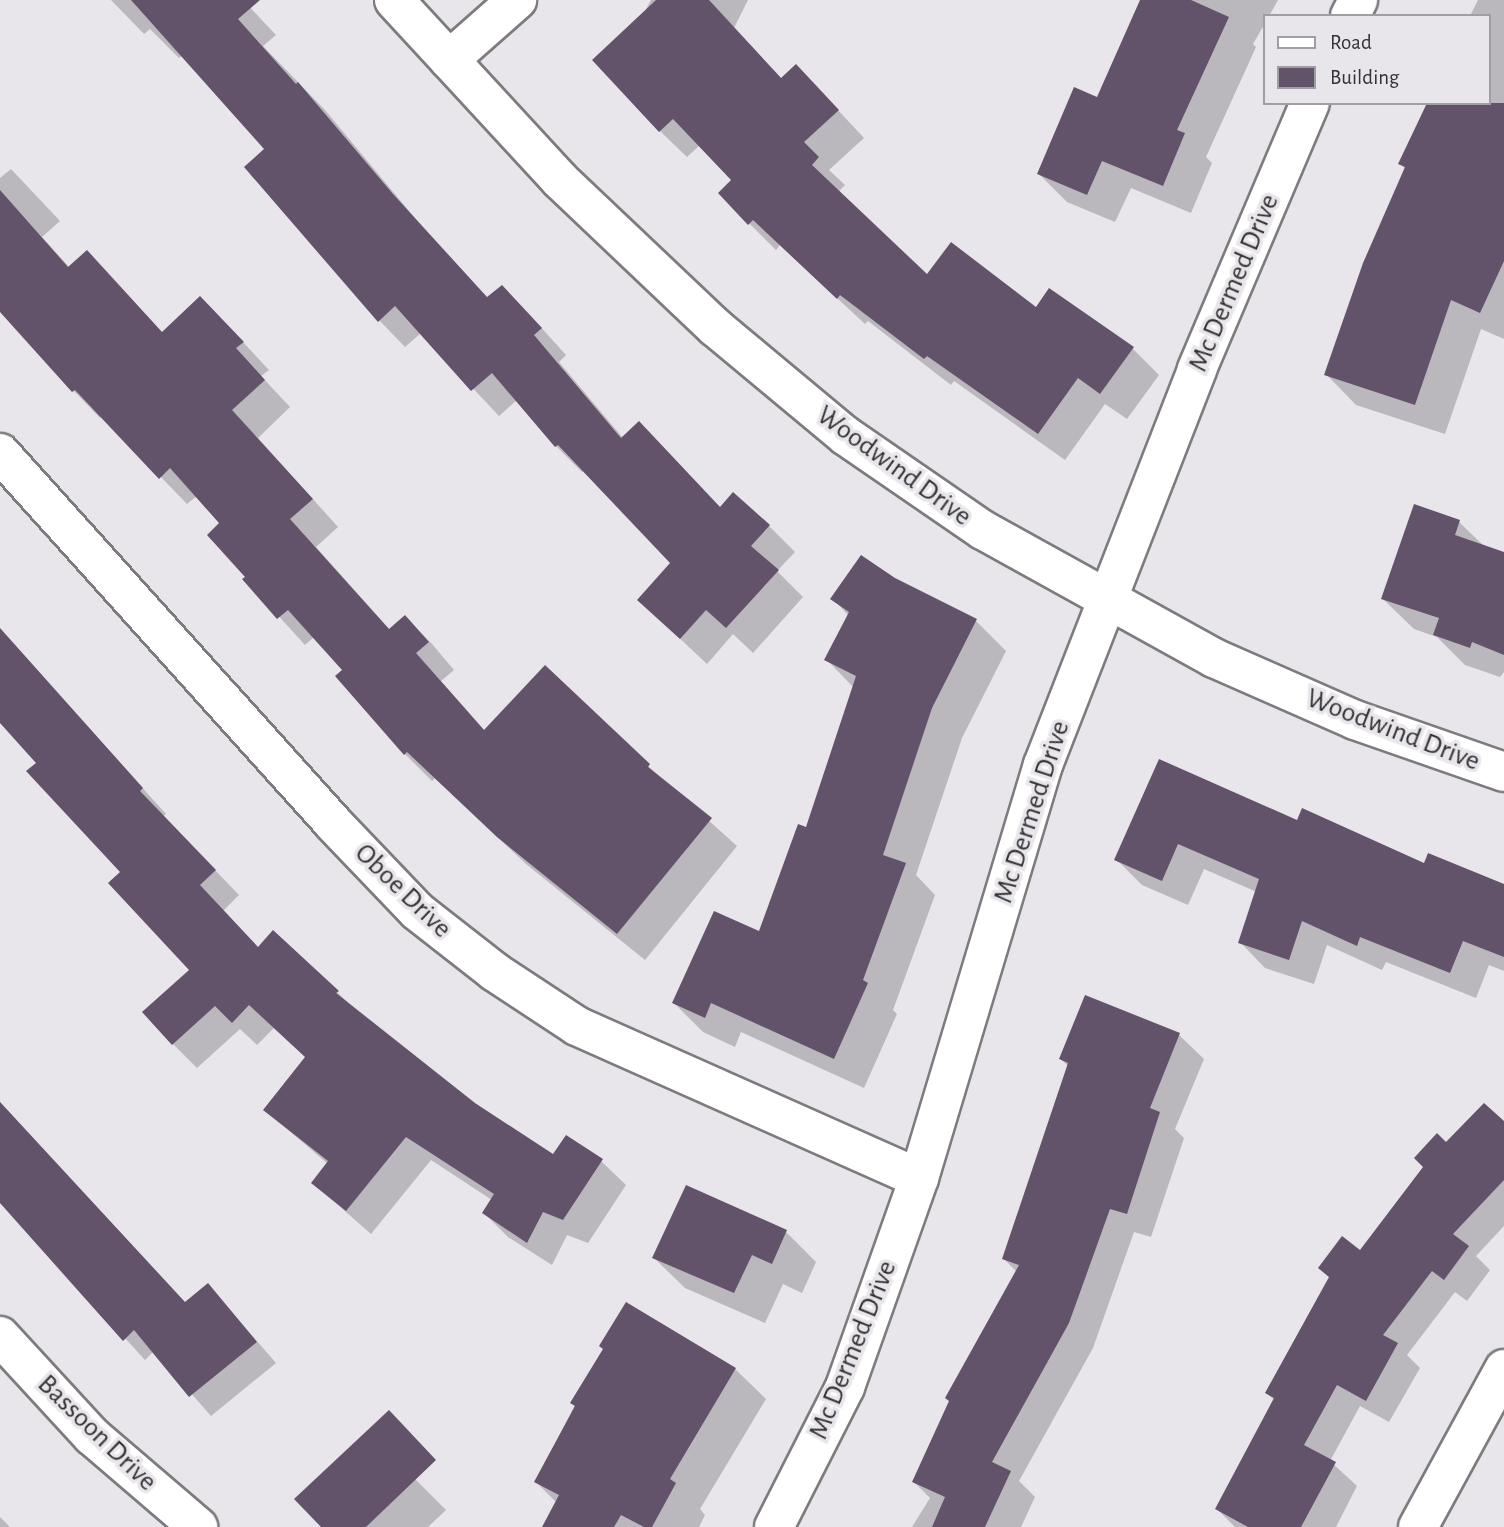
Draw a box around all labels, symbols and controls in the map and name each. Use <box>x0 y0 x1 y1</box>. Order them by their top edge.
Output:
legend <box>1262 14 1490 105</box>
text: Road <box>1330 32 1372 53</box>
text: Building <box>1330 67 1399 88</box>
street label: Mc Dermed Drive <box>1181 189 1287 377</box>
street label: Woodwind Drive <box>810 399 978 533</box>
street label: Woodwind Drive <box>1301 681 1485 779</box>
street label: Mc Dermed Drive <box>987 717 1077 907</box>
street label: Oboe Drive <box>348 837 458 945</box>
street label: Mc Dermed Drive <box>802 1256 904 1444</box>
street label: Bassoon Drive <box>30 1368 164 1498</box>

